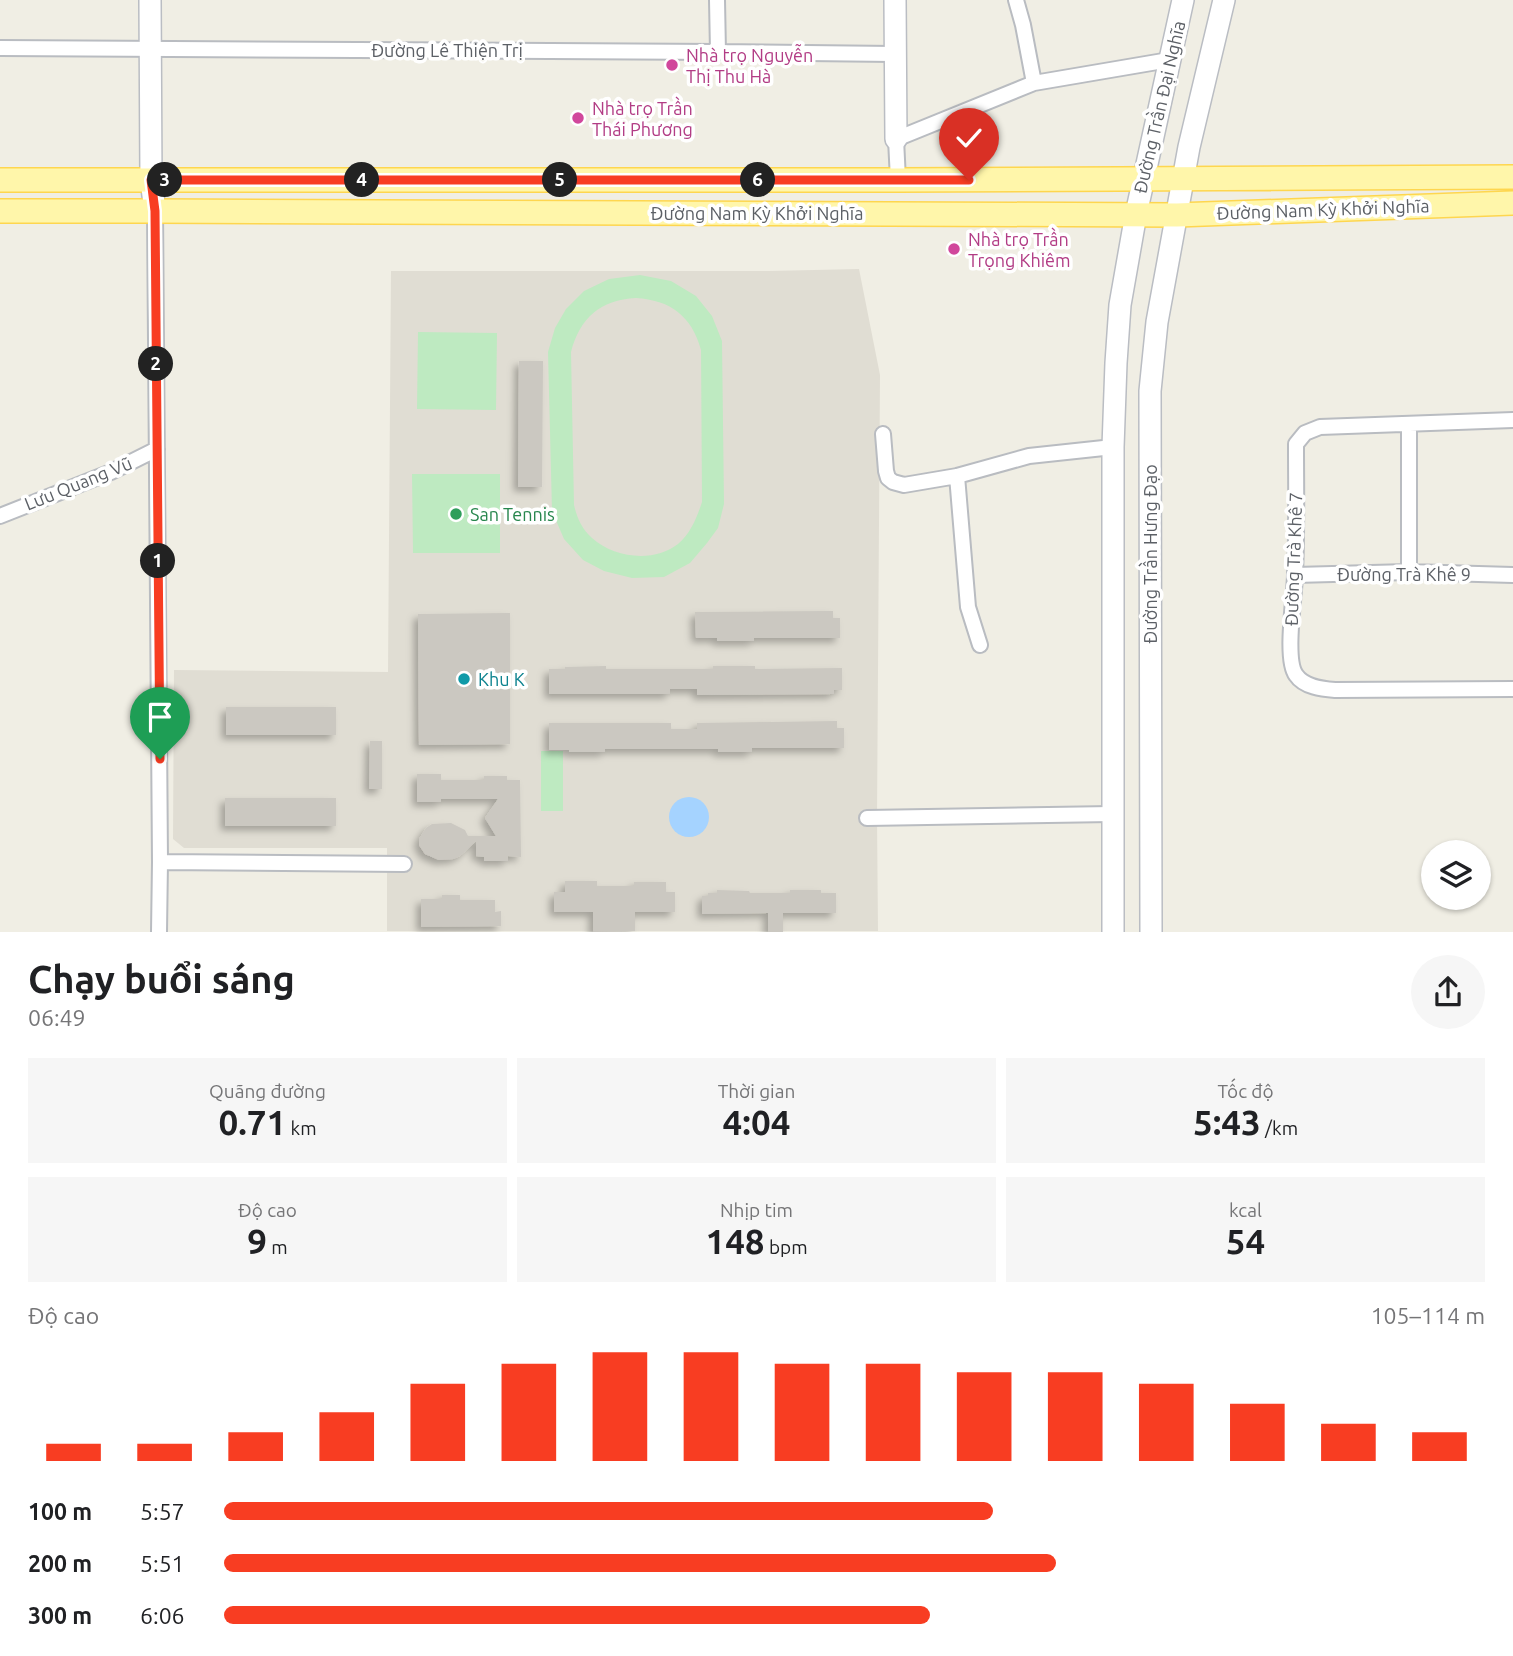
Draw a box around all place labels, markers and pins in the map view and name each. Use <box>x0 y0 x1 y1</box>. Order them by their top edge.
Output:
place label: Nhà trọ Nguyễn Thị Thu Hà <box>686 43 813 86</box>
marker: Nhà trọ Nguyễn Thị Thu Hà <box>664 57 680 73</box>
place label: Nhà trọ Trần Thái Phương <box>592 96 693 139</box>
pin <box>939 108 999 180</box>
marker: Nhà trọ Trần Thái Phương <box>570 110 586 126</box>
pin: 3 <box>148 162 182 198</box>
pin: 4 <box>344 162 380 198</box>
pin: 5 <box>542 162 578 198</box>
pin: 6 <box>740 162 776 198</box>
place label: Nhà trọ Trần Trọng Khiêm <box>968 227 1071 270</box>
marker: Nhà trọ Trần Trọng Khiêm <box>946 241 962 257</box>
pin: 2 <box>138 346 174 382</box>
place label: San Tennis <box>470 504 555 524</box>
marker: San Tennis <box>448 506 464 522</box>
pin: 1 <box>140 544 176 578</box>
place label: Khu K <box>478 669 525 689</box>
marker: Khu K <box>456 671 472 687</box>
pin <box>130 687 190 759</box>

